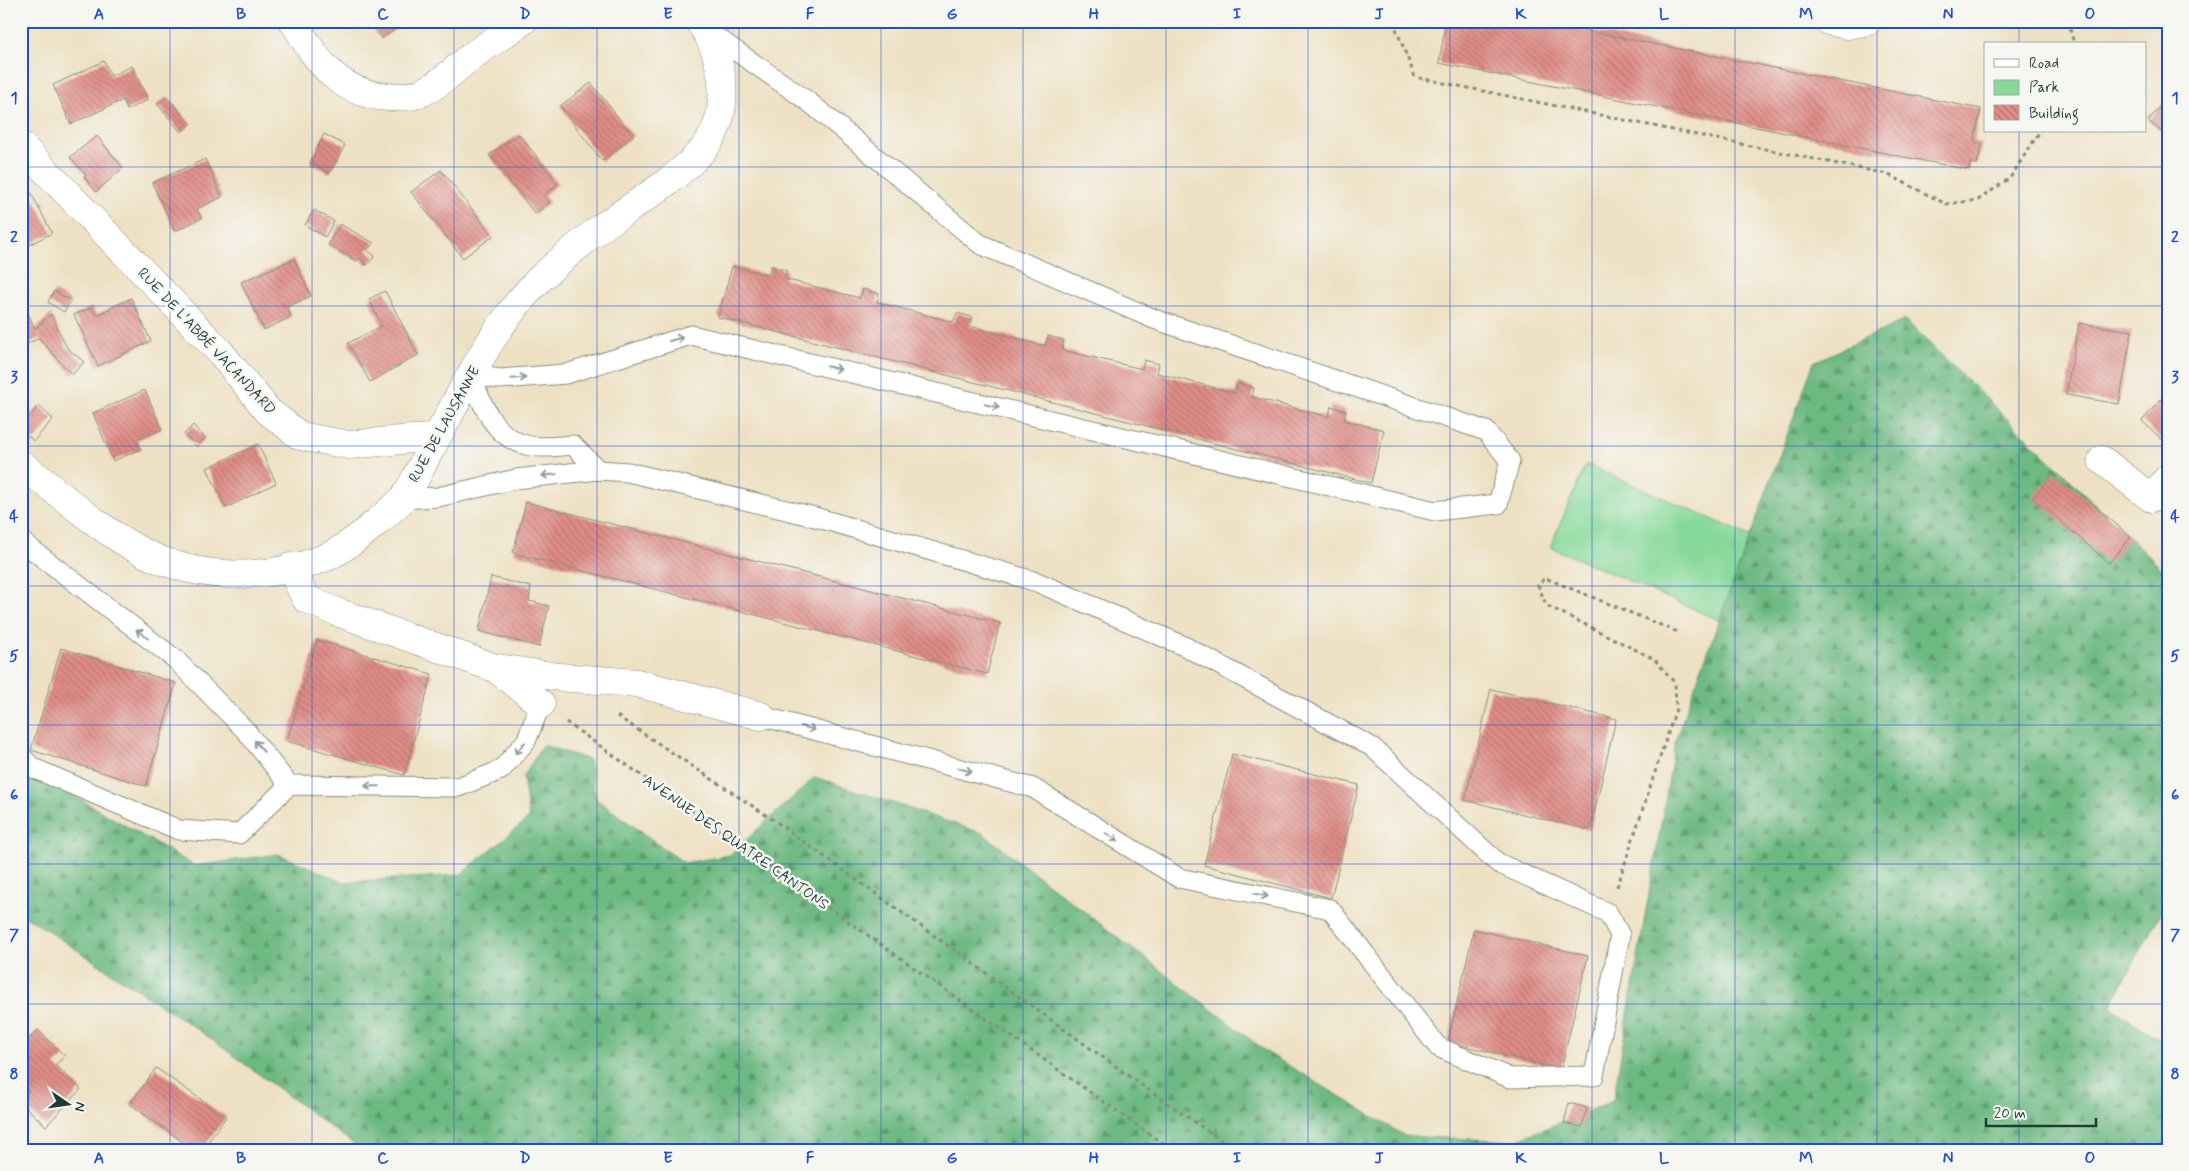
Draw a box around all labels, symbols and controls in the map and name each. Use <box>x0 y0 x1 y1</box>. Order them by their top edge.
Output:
text: A <box>94 4 104 25</box>
text: B <box>236 4 246 25</box>
text: C <box>377 4 389 25</box>
text: D <box>519 4 531 25</box>
text: E <box>663 4 673 25</box>
text: F <box>806 4 815 25</box>
text: G <box>947 4 958 25</box>
text: H <box>1089 4 1100 25</box>
text: I <box>1233 4 1242 25</box>
text: J <box>1374 4 1384 25</box>
text: K <box>1515 4 1527 25</box>
text: L <box>1659 4 1670 25</box>
text: M <box>1799 4 1813 25</box>
text: N <box>1943 4 1953 25</box>
text: O <box>2085 4 2096 25</box>
legend <box>1984 42 2146 132</box>
text: Road <box>2029 54 2059 74</box>
text: Park <box>2029 78 2059 98</box>
text: 1 <box>10 88 18 109</box>
text: 1 <box>2171 88 2179 109</box>
text: Building <box>2029 104 2079 125</box>
text: 2 <box>10 227 18 248</box>
text: 2 <box>2171 227 2179 248</box>
street label: RUE DE L'ABBÉ VACANDARD <box>133 263 281 420</box>
one-way arrow <box>668 334 684 344</box>
street label: RUE DE LAUSANNE <box>404 362 485 486</box>
one-way arrow <box>825 364 841 373</box>
text: 3 <box>10 367 18 388</box>
text: 3 <box>2171 367 2179 388</box>
one-way arrow <box>511 373 527 382</box>
one-way arrow <box>983 402 999 411</box>
one-way arrow <box>541 471 557 480</box>
text: 4 <box>9 506 19 527</box>
text: 4 <box>2170 506 2180 527</box>
one-way arrow <box>136 628 149 639</box>
text: 5 <box>9 646 19 667</box>
text: 5 <box>2170 646 2180 667</box>
one-way arrow <box>800 724 816 734</box>
one-way arrow <box>253 740 264 753</box>
one-way arrow <box>515 741 526 754</box>
one-way arrow <box>957 766 973 775</box>
street label: AVENUE DES QUATRE CANTONS <box>638 771 832 915</box>
one-way arrow <box>364 781 380 791</box>
text: 6 <box>10 785 18 806</box>
text: 6 <box>2171 785 2179 806</box>
one-way arrow <box>1104 832 1118 842</box>
one-way arrow <box>1252 891 1268 900</box>
text: 7 <box>9 925 19 946</box>
text: 7 <box>2170 925 2180 946</box>
text: 8 <box>9 1064 19 1085</box>
text: 8 <box>2170 1064 2180 1085</box>
north arrow <box>42 1078 92 1128</box>
scale bar <box>1986 1096 2096 1128</box>
text: N <box>70 1100 90 1113</box>
text: 20 m <box>1994 1104 2026 1124</box>
text: A <box>94 1148 104 1169</box>
text: B <box>236 1148 246 1169</box>
text: C <box>377 1148 389 1169</box>
text: D <box>519 1148 531 1169</box>
text: E <box>663 1148 673 1169</box>
text: F <box>806 1148 815 1169</box>
text: G <box>947 1148 958 1169</box>
text: H <box>1089 1148 1100 1169</box>
text: I <box>1233 1148 1242 1169</box>
text: J <box>1374 1148 1384 1169</box>
text: K <box>1515 1148 1527 1169</box>
text: L <box>1659 1148 1670 1169</box>
text: M <box>1799 1148 1813 1169</box>
text: N <box>1943 1148 1953 1169</box>
text: O <box>2085 1148 2096 1169</box>

